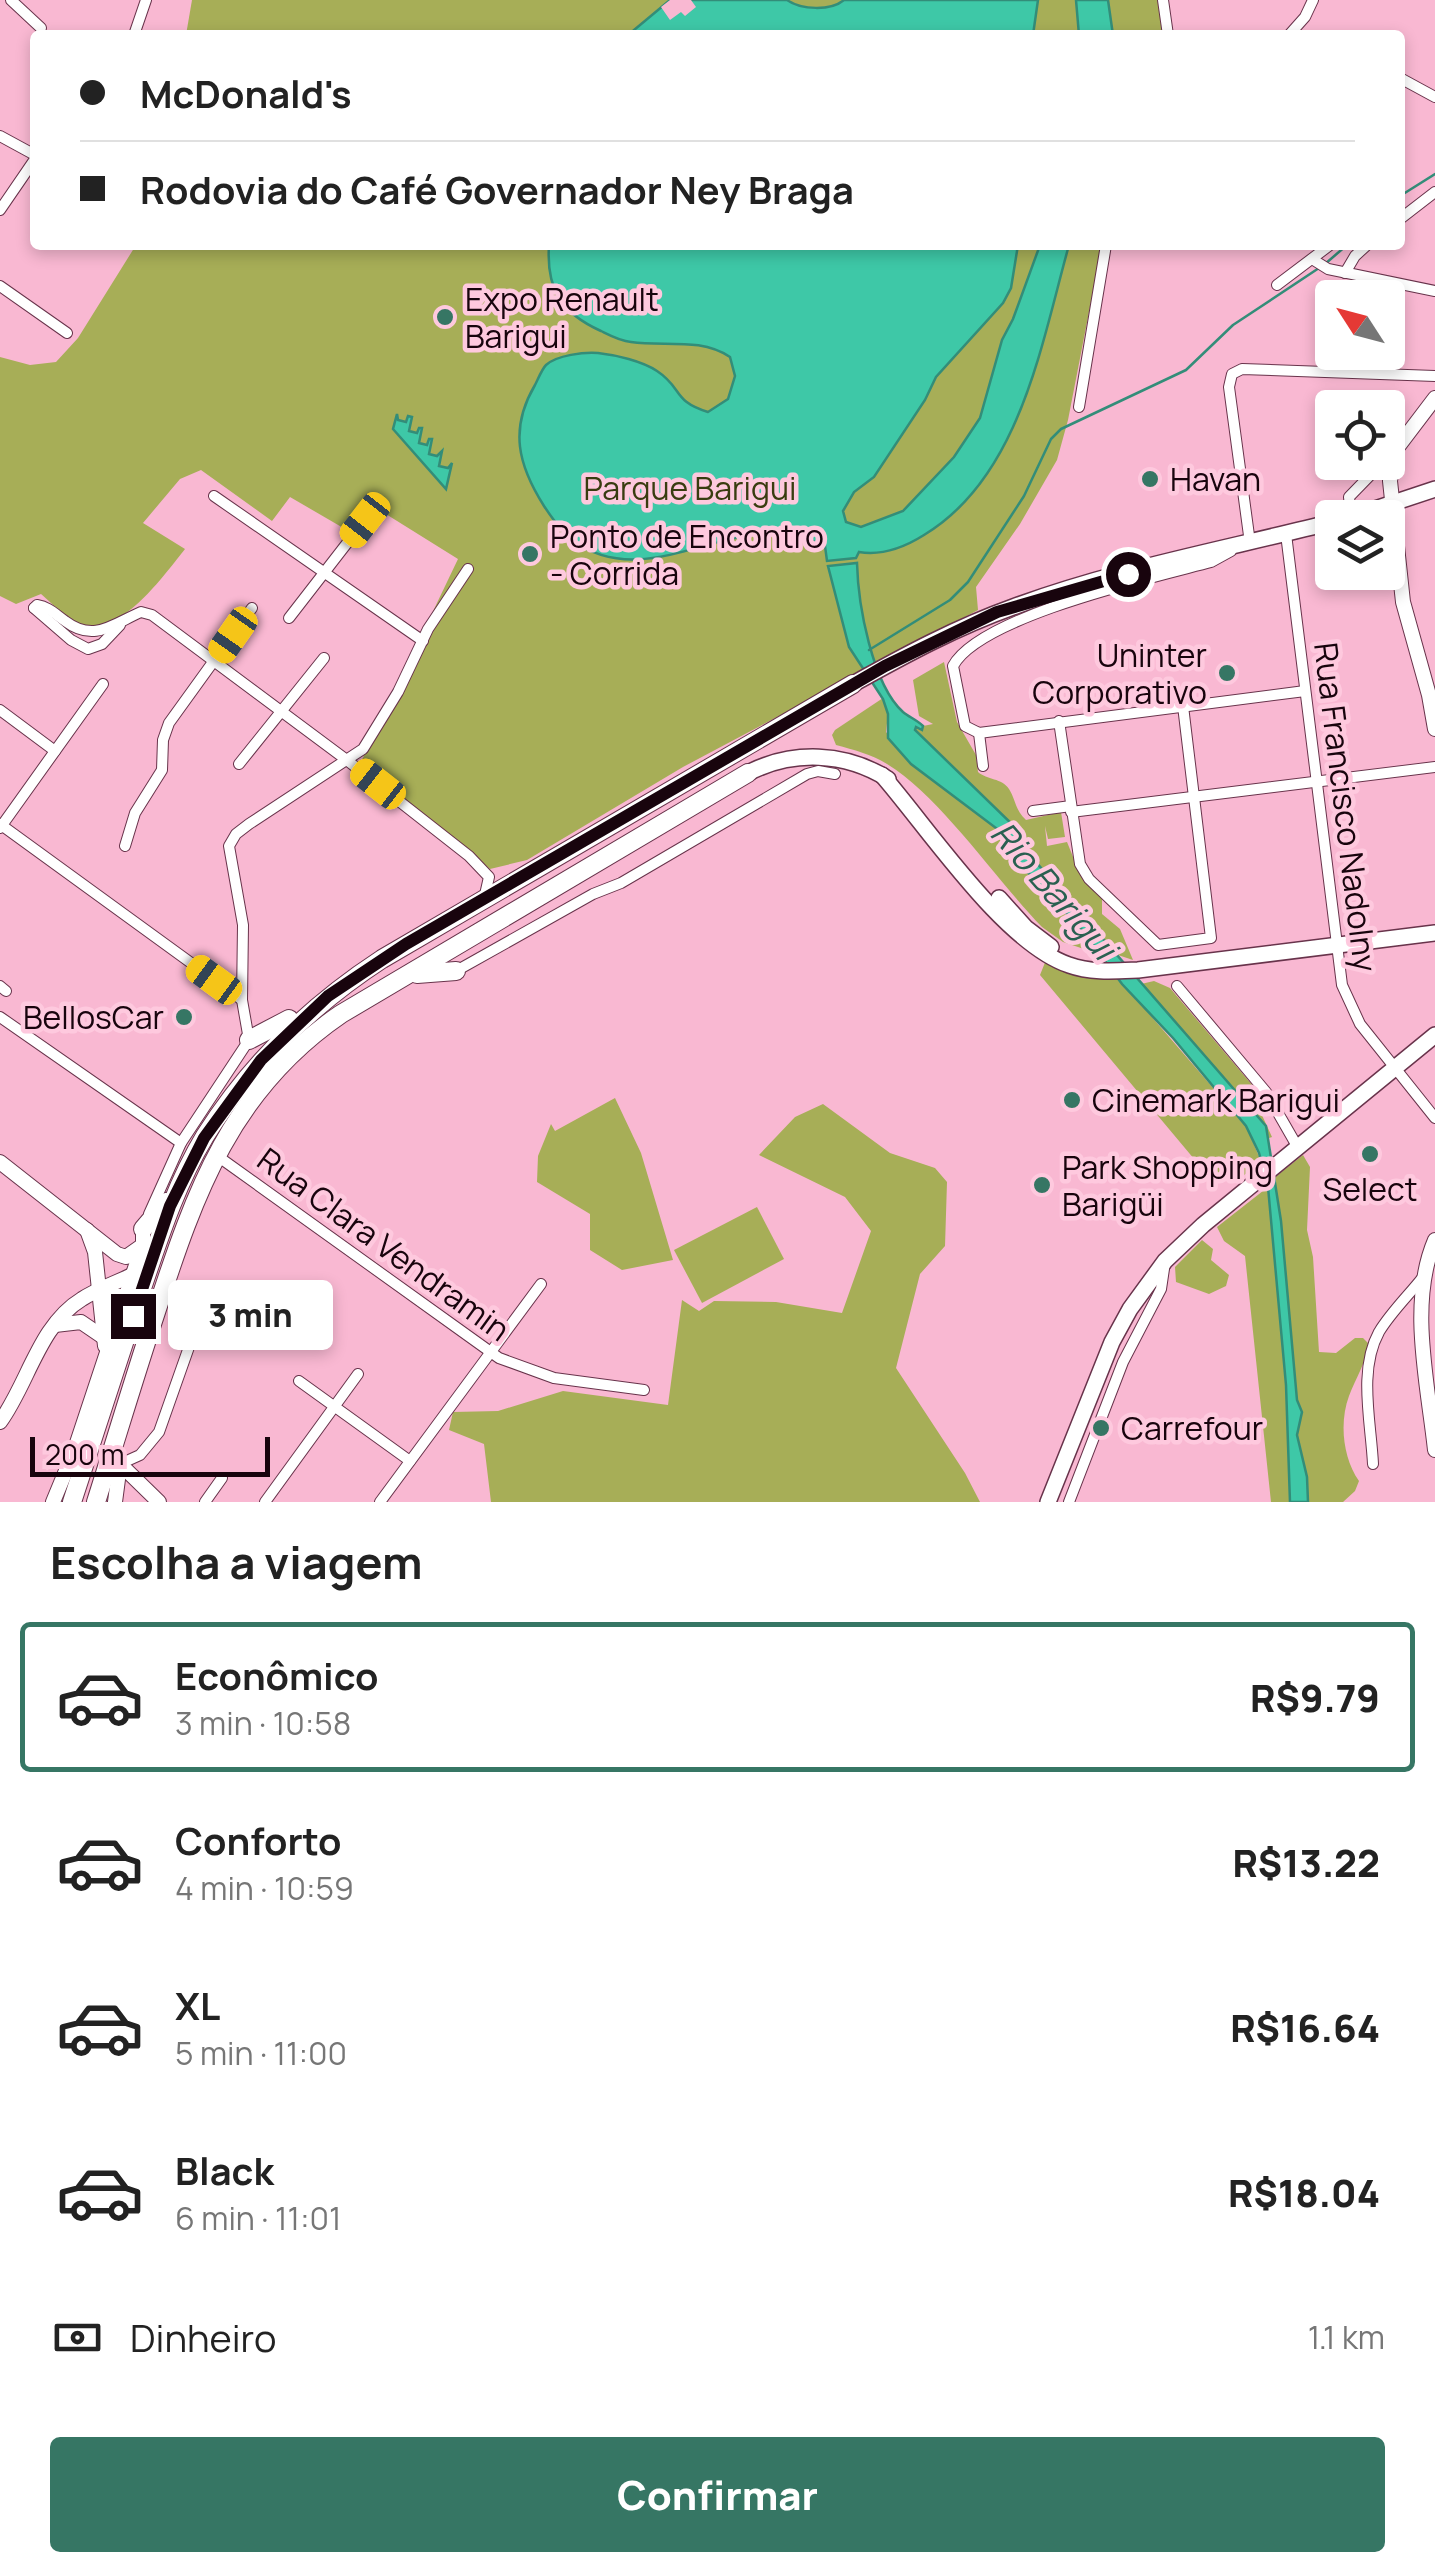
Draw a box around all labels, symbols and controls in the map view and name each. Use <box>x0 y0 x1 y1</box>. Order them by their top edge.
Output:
text: McDonald's <box>140 67 352 119</box>
text: Rodovia do Café Governador Ney Braga <box>140 163 854 215</box>
place label: Expo Renault Barigui <box>465 277 659 358</box>
north arrow <box>1315 280 1405 370</box>
map controls <box>1315 280 1405 590</box>
marker: Expo Renault Barigui <box>434 306 456 328</box>
button: locate <box>1315 390 1405 480</box>
place label: Havan <box>1170 457 1261 501</box>
park label: Parque Barigui <box>584 466 796 510</box>
marker: Havan <box>1139 468 1161 490</box>
car <box>335 487 395 553</box>
button: layers <box>1315 500 1405 590</box>
place label: Ponto de Encontro - Corrida <box>550 514 824 595</box>
marker: Ponto de Encontro - Corrida <box>519 543 541 565</box>
route start <box>1106 552 1151 597</box>
car <box>204 602 262 668</box>
place label: Uninter Corporativo <box>1032 633 1207 714</box>
street label: Rua Francisco Nadolny <box>1304 640 1388 974</box>
marker: Uninter Corporativo <box>1216 662 1238 684</box>
car <box>345 754 411 814</box>
water label: Rio Barigui <box>980 810 1130 973</box>
car <box>181 950 247 1010</box>
place label: BellosCar <box>23 995 164 1039</box>
marker: BellosCar <box>173 1006 195 1028</box>
place label: Cinemark Barigui <box>1092 1078 1340 1122</box>
marker: Cinemark Barigui <box>1061 1089 1083 1111</box>
street label: Rua Clara Vendramin <box>249 1137 519 1351</box>
marker: Select <box>1359 1143 1381 1165</box>
place label: Park Shopping Barigüi <box>1062 1145 1273 1226</box>
place label: Select <box>1322 1167 1418 1211</box>
marker: Park Shopping Barigüi <box>1031 1174 1053 1196</box>
callout: 3 min <box>168 1281 333 1351</box>
text: 3 min <box>208 1293 293 1337</box>
route end <box>111 1294 156 1339</box>
place label: Carrefour <box>1121 1406 1263 1450</box>
marker: Carrefour <box>1090 1417 1112 1439</box>
scale bar <box>30 1432 270 1476</box>
text: 200 m <box>45 1435 124 1473</box>
text: Escolha a viagem <box>50 1531 422 1593</box>
text: Econômico <box>175 1649 379 1701</box>
icon: car <box>55 1652 145 1742</box>
text: R$9.79 <box>1250 1671 1380 1723</box>
text: 3 min · 10:58 <box>175 1701 351 1745</box>
text: Conforto <box>175 1814 341 1866</box>
icon: car <box>55 1817 145 1907</box>
text: R$13.22 <box>1232 1836 1380 1888</box>
text: 4 min · 10:59 <box>175 1866 354 1910</box>
text: XL <box>175 1979 220 2031</box>
icon: car <box>55 1982 145 2072</box>
text: R$16.64 <box>1230 2001 1380 2053</box>
text: 5 min · 11:00 <box>175 2031 347 2075</box>
text: Black <box>175 2144 274 2196</box>
icon: car <box>55 2147 145 2237</box>
text: R$18.04 <box>1228 2166 1380 2218</box>
text: 6 min · 11:01 <box>175 2196 341 2240</box>
icon: cash <box>50 2310 105 2365</box>
text: Dinheiro <box>130 2311 276 2363</box>
text: 1.1 km <box>1308 2315 1385 2359</box>
button: Confirmar <box>50 2437 1385 2552</box>

